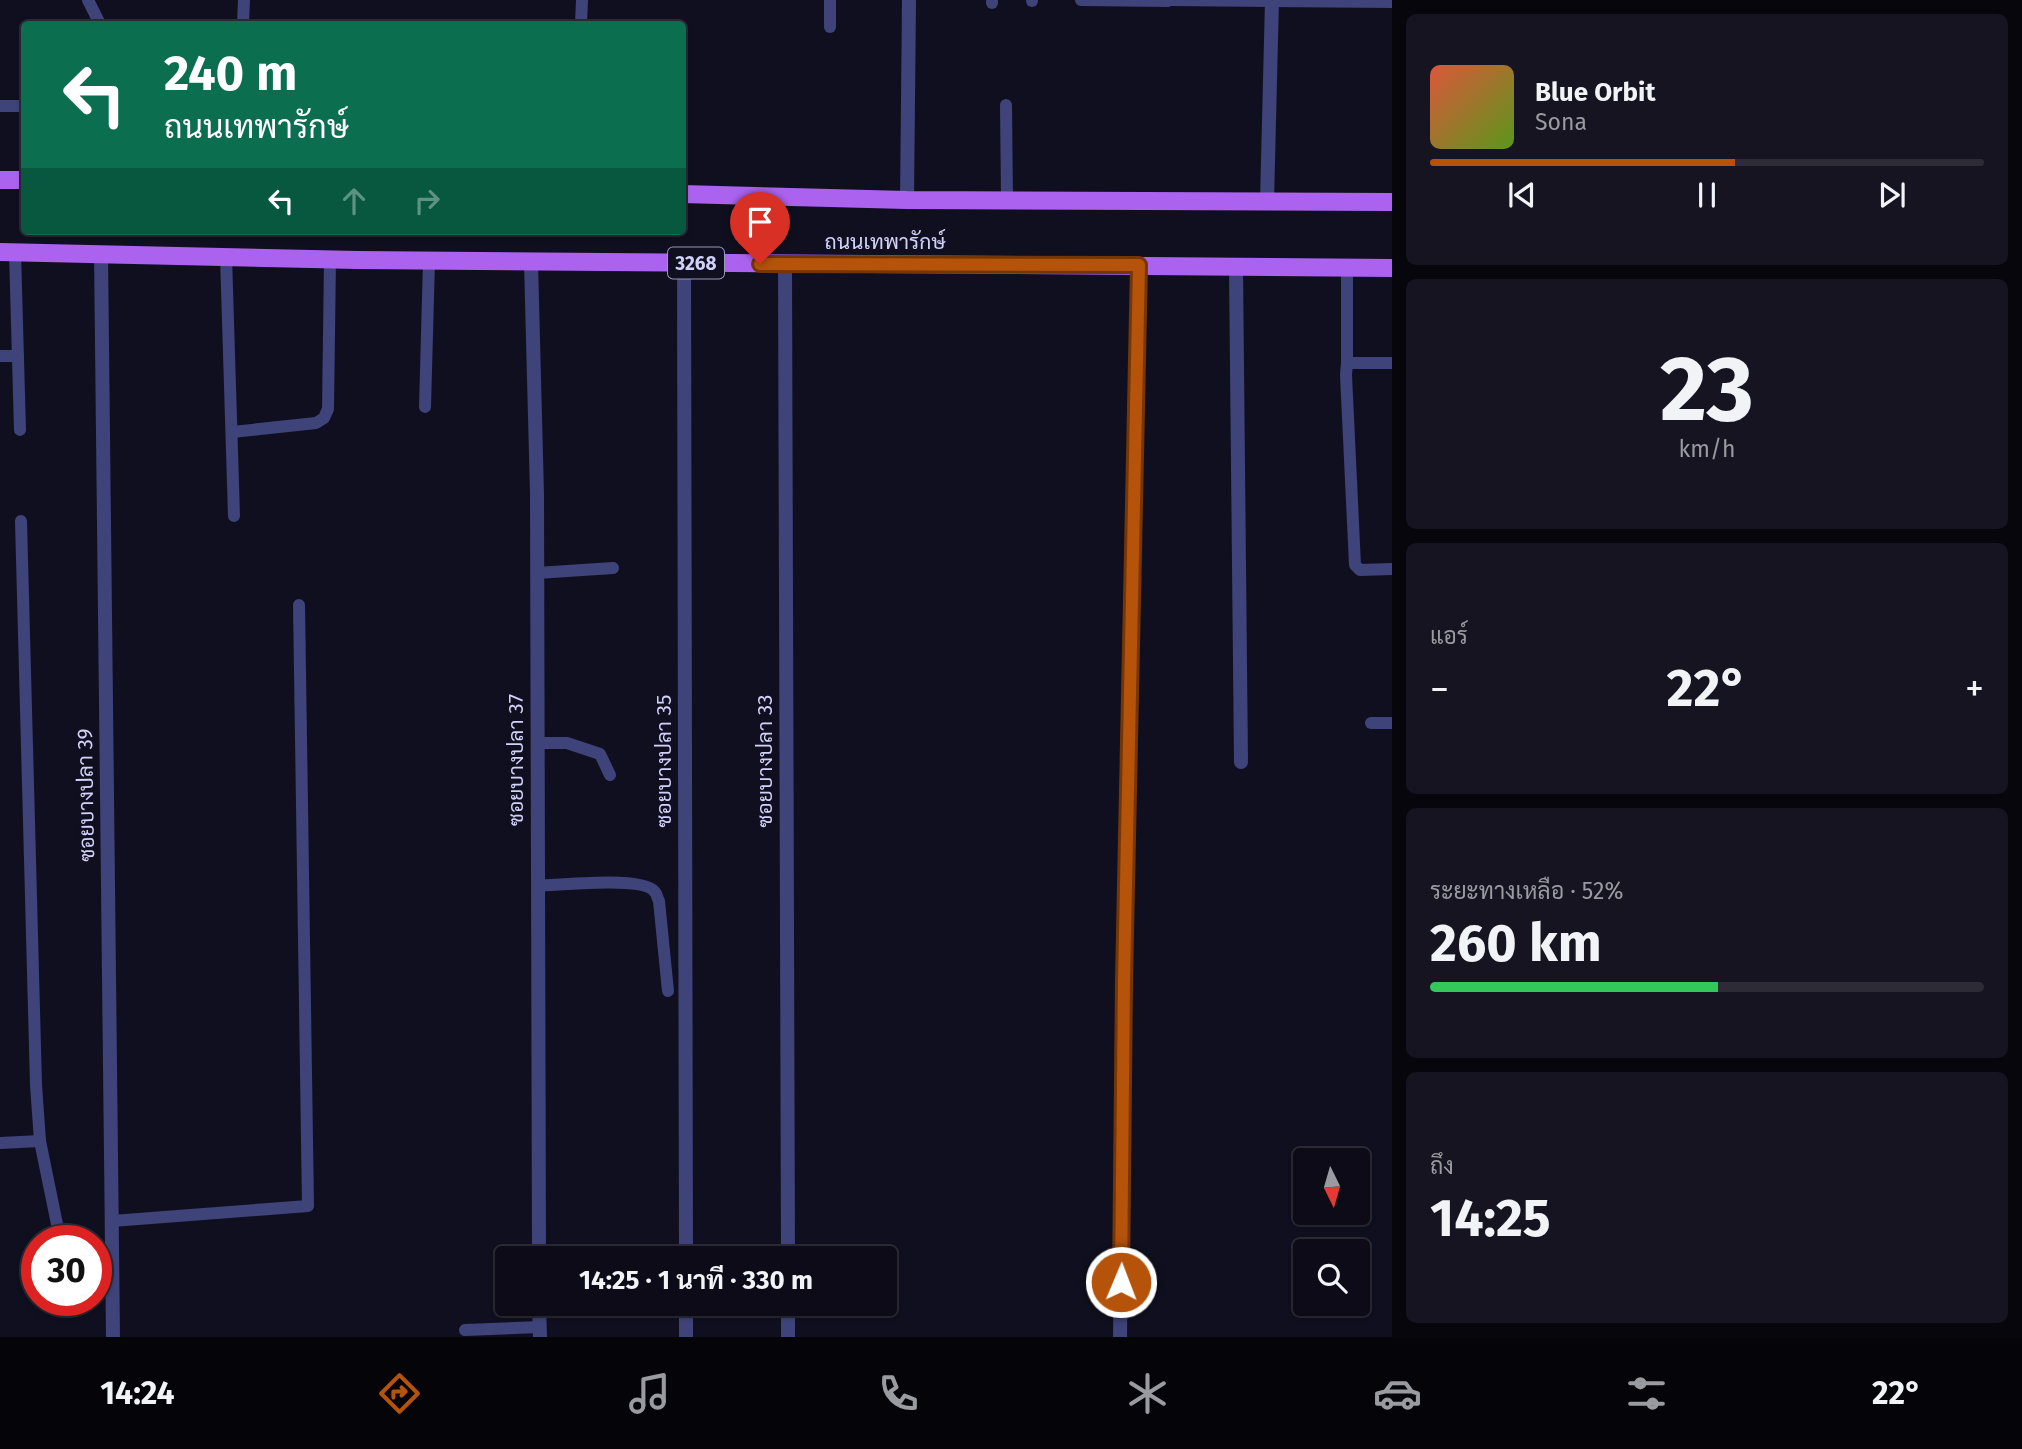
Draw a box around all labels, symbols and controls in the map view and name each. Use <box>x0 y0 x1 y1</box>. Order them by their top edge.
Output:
text: 240 m <box>164 44 297 103</box>
icon: left <box>49 49 140 140</box>
text: Blue Orbit <box>1535 77 1655 108</box>
text: ถนนเทพารักษ์ <box>164 108 348 146</box>
text: Sona <box>1535 108 1587 136</box>
icon: previous <box>1503 176 1541 214</box>
icon: pause <box>1688 176 1726 214</box>
icon: next <box>1873 176 1911 214</box>
icon: left <box>262 182 300 220</box>
icon: ahead <box>335 182 373 220</box>
icon: right <box>408 182 446 220</box>
pin <box>730 192 790 264</box>
icon: arrive <box>741 203 779 241</box>
street label: ถนนเทพารักษ์ <box>824 228 946 255</box>
road number: 3268 <box>668 247 724 278</box>
text: 23 <box>1660 335 1754 444</box>
text: km/h <box>1679 435 1735 463</box>
text: แอร์ <box>1430 622 1468 650</box>
text: 22° <box>1667 657 1747 720</box>
text: − <box>1430 666 1449 712</box>
text: + <box>1965 666 1984 712</box>
street label: ซอยบางปลา 37 <box>503 694 529 826</box>
street label: ซอยบางปลา 35 <box>651 694 677 828</box>
street label: ซอยบางปลา 33 <box>752 694 778 828</box>
street label: ซอยบางปลา 39 <box>72 728 100 862</box>
text: ระยะทางเหลือ · 52% <box>1430 877 1624 905</box>
text: 260 km <box>1430 912 1602 975</box>
north arrow <box>1293 1148 1370 1225</box>
map controls <box>1293 1148 1370 1316</box>
text: ถึง <box>1430 1152 1454 1180</box>
text: 14:25 <box>1430 1187 1551 1250</box>
speed limit sign: 30 <box>21 1225 112 1316</box>
button: search <box>1293 1239 1370 1316</box>
position arrow <box>1084 1245 1158 1319</box>
text: 14:25 · 1 นาที · 330 m <box>579 1265 813 1296</box>
icon: directions <box>375 1369 424 1418</box>
icon: music <box>625 1369 674 1418</box>
icon: phone <box>874 1369 923 1418</box>
icon: climate <box>1123 1369 1172 1418</box>
icon: car <box>1373 1369 1422 1418</box>
icon: filters <box>1622 1369 1671 1418</box>
text: 14:24 <box>100 1374 175 1412</box>
text: 22° <box>1872 1374 1922 1412</box>

